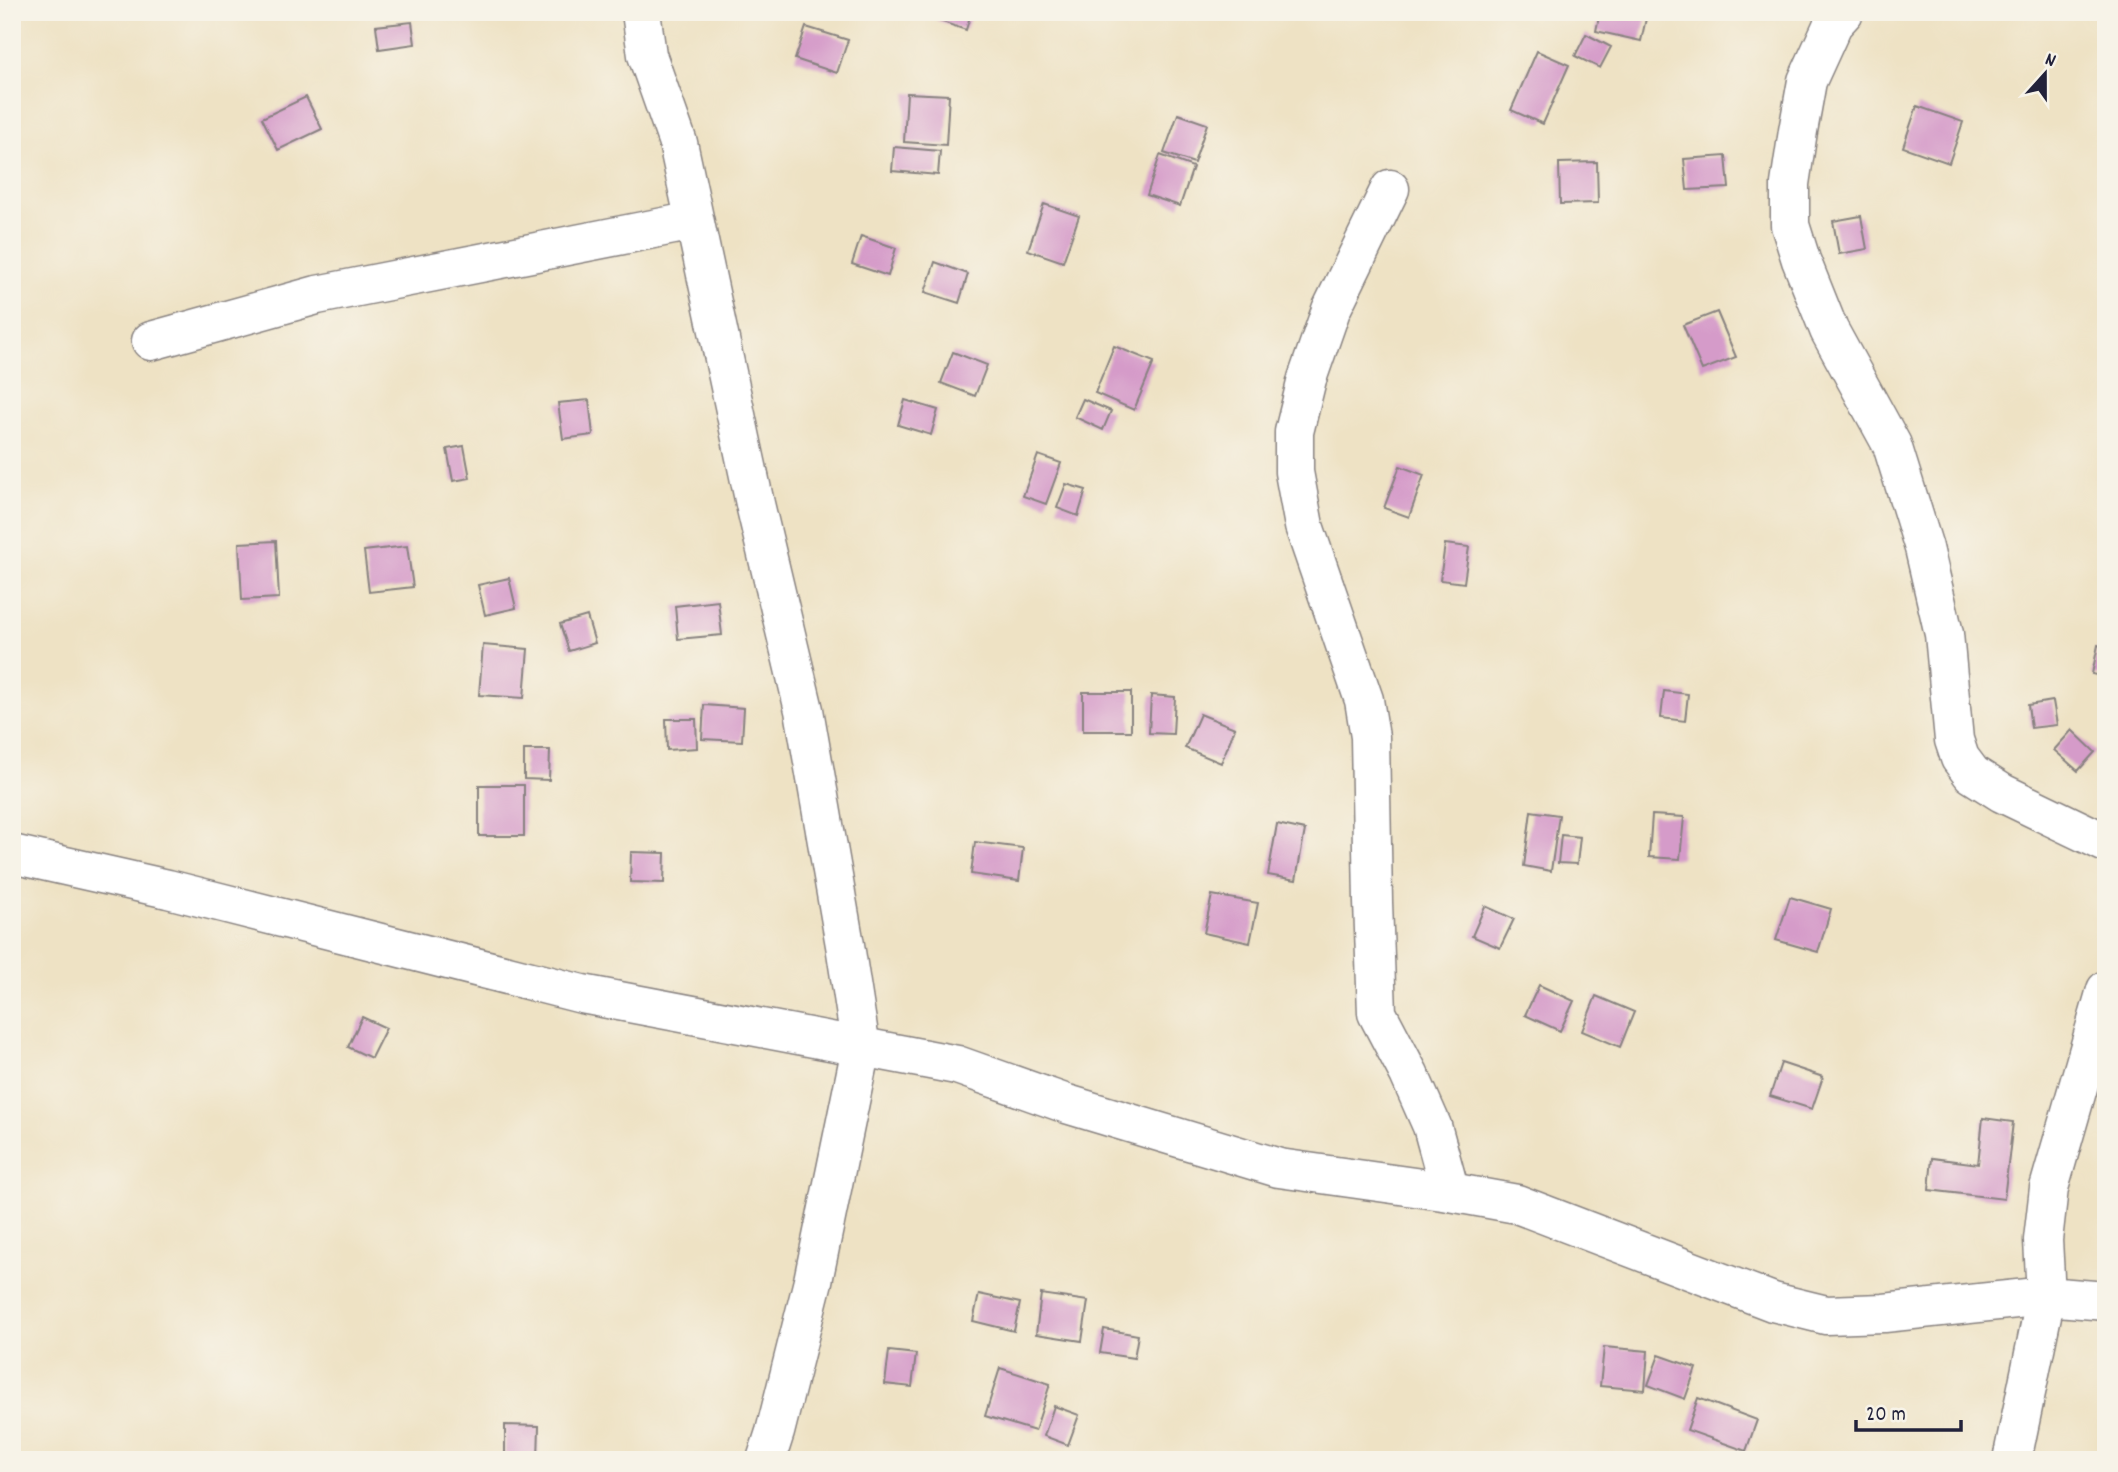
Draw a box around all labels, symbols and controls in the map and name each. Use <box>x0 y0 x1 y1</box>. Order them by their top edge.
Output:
north arrow <box>2010 38 2080 108</box>
text: N <box>2041 47 2059 76</box>
scale bar <box>1856 1388 1960 1432</box>
text: 20 m <box>1866 1401 1906 1431</box>

